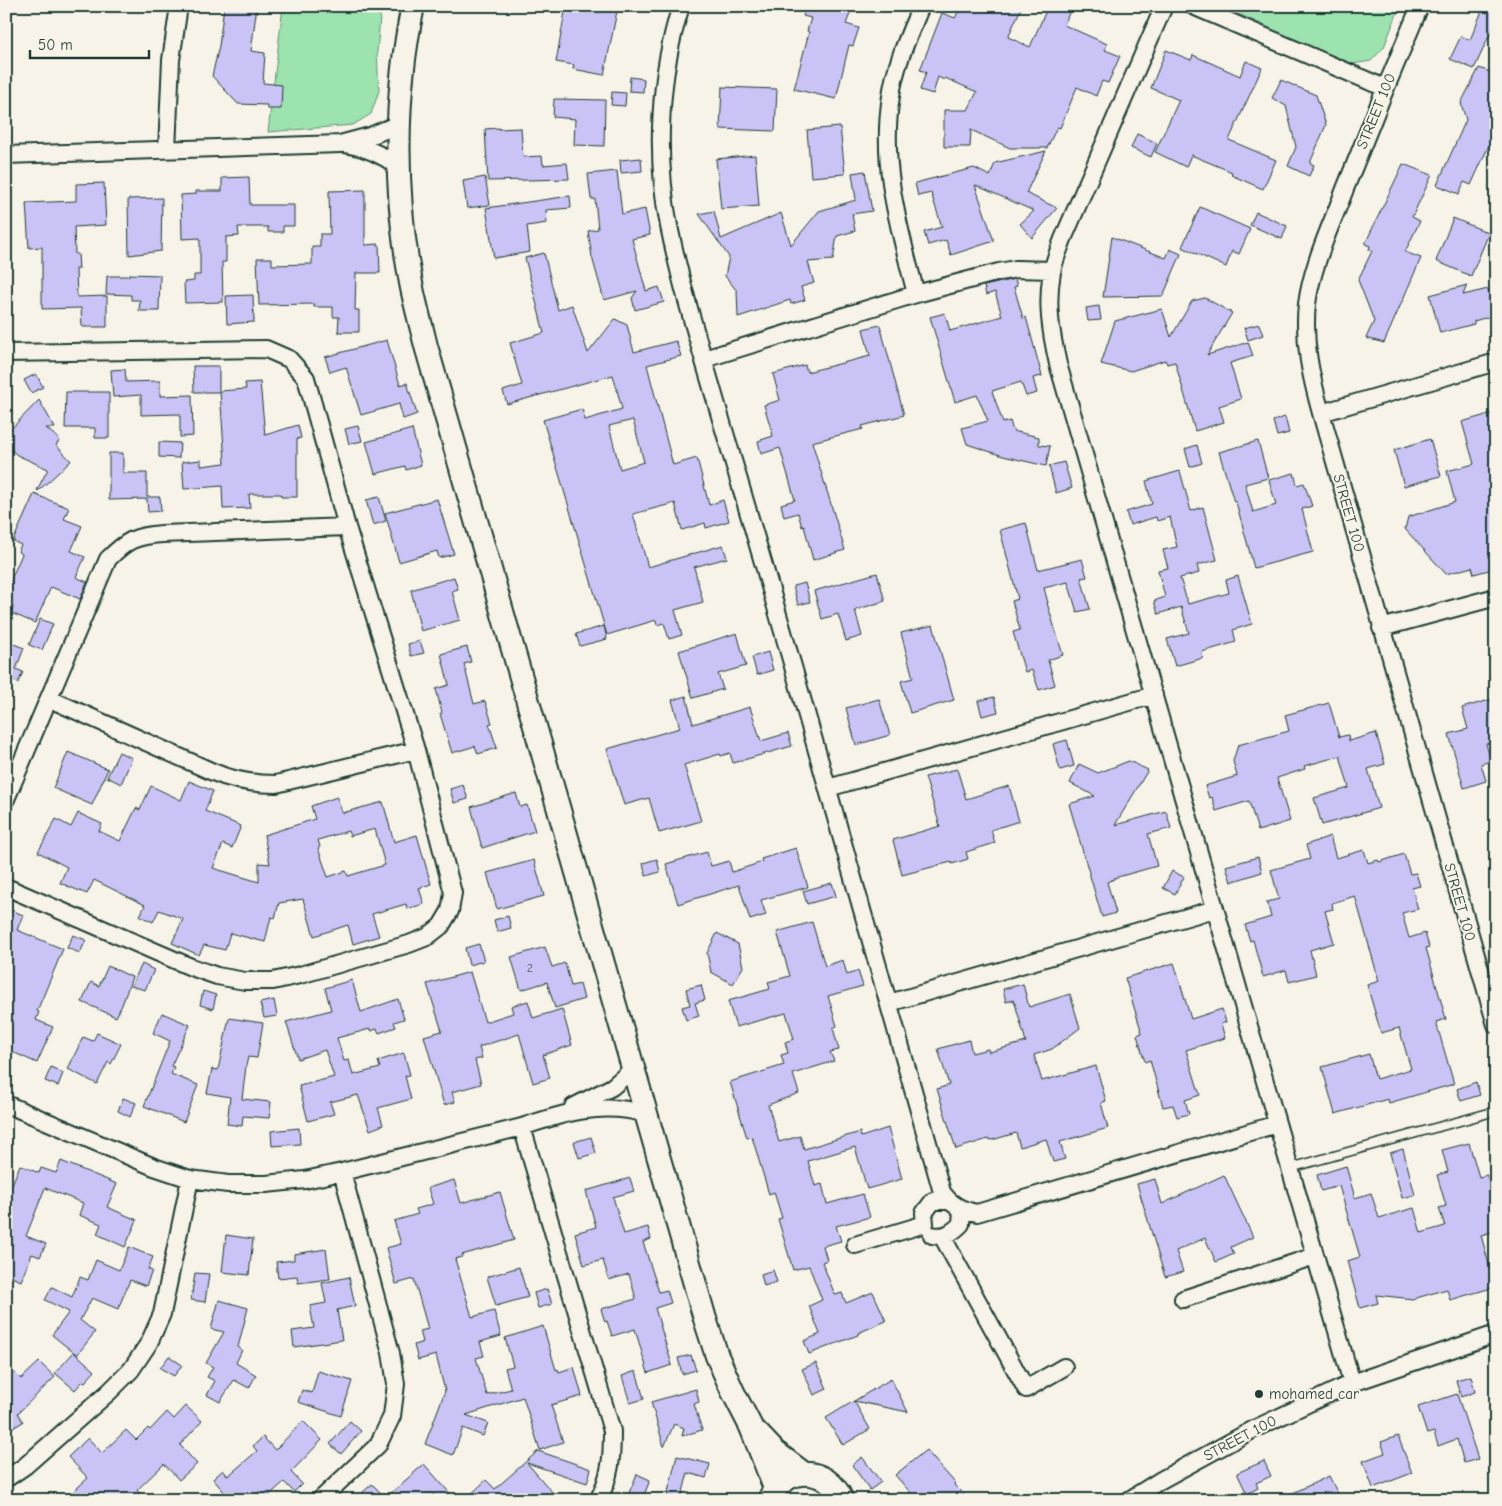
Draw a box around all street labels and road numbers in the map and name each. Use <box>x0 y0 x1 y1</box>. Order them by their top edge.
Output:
street label: STREET 100 <box>1353 70 1399 152</box>
street label: STREET 100 <box>1329 472 1369 554</box>
street label: STREET 100 <box>1440 861 1480 943</box>
street label: STREET 100 <box>1200 1411 1280 1465</box>

